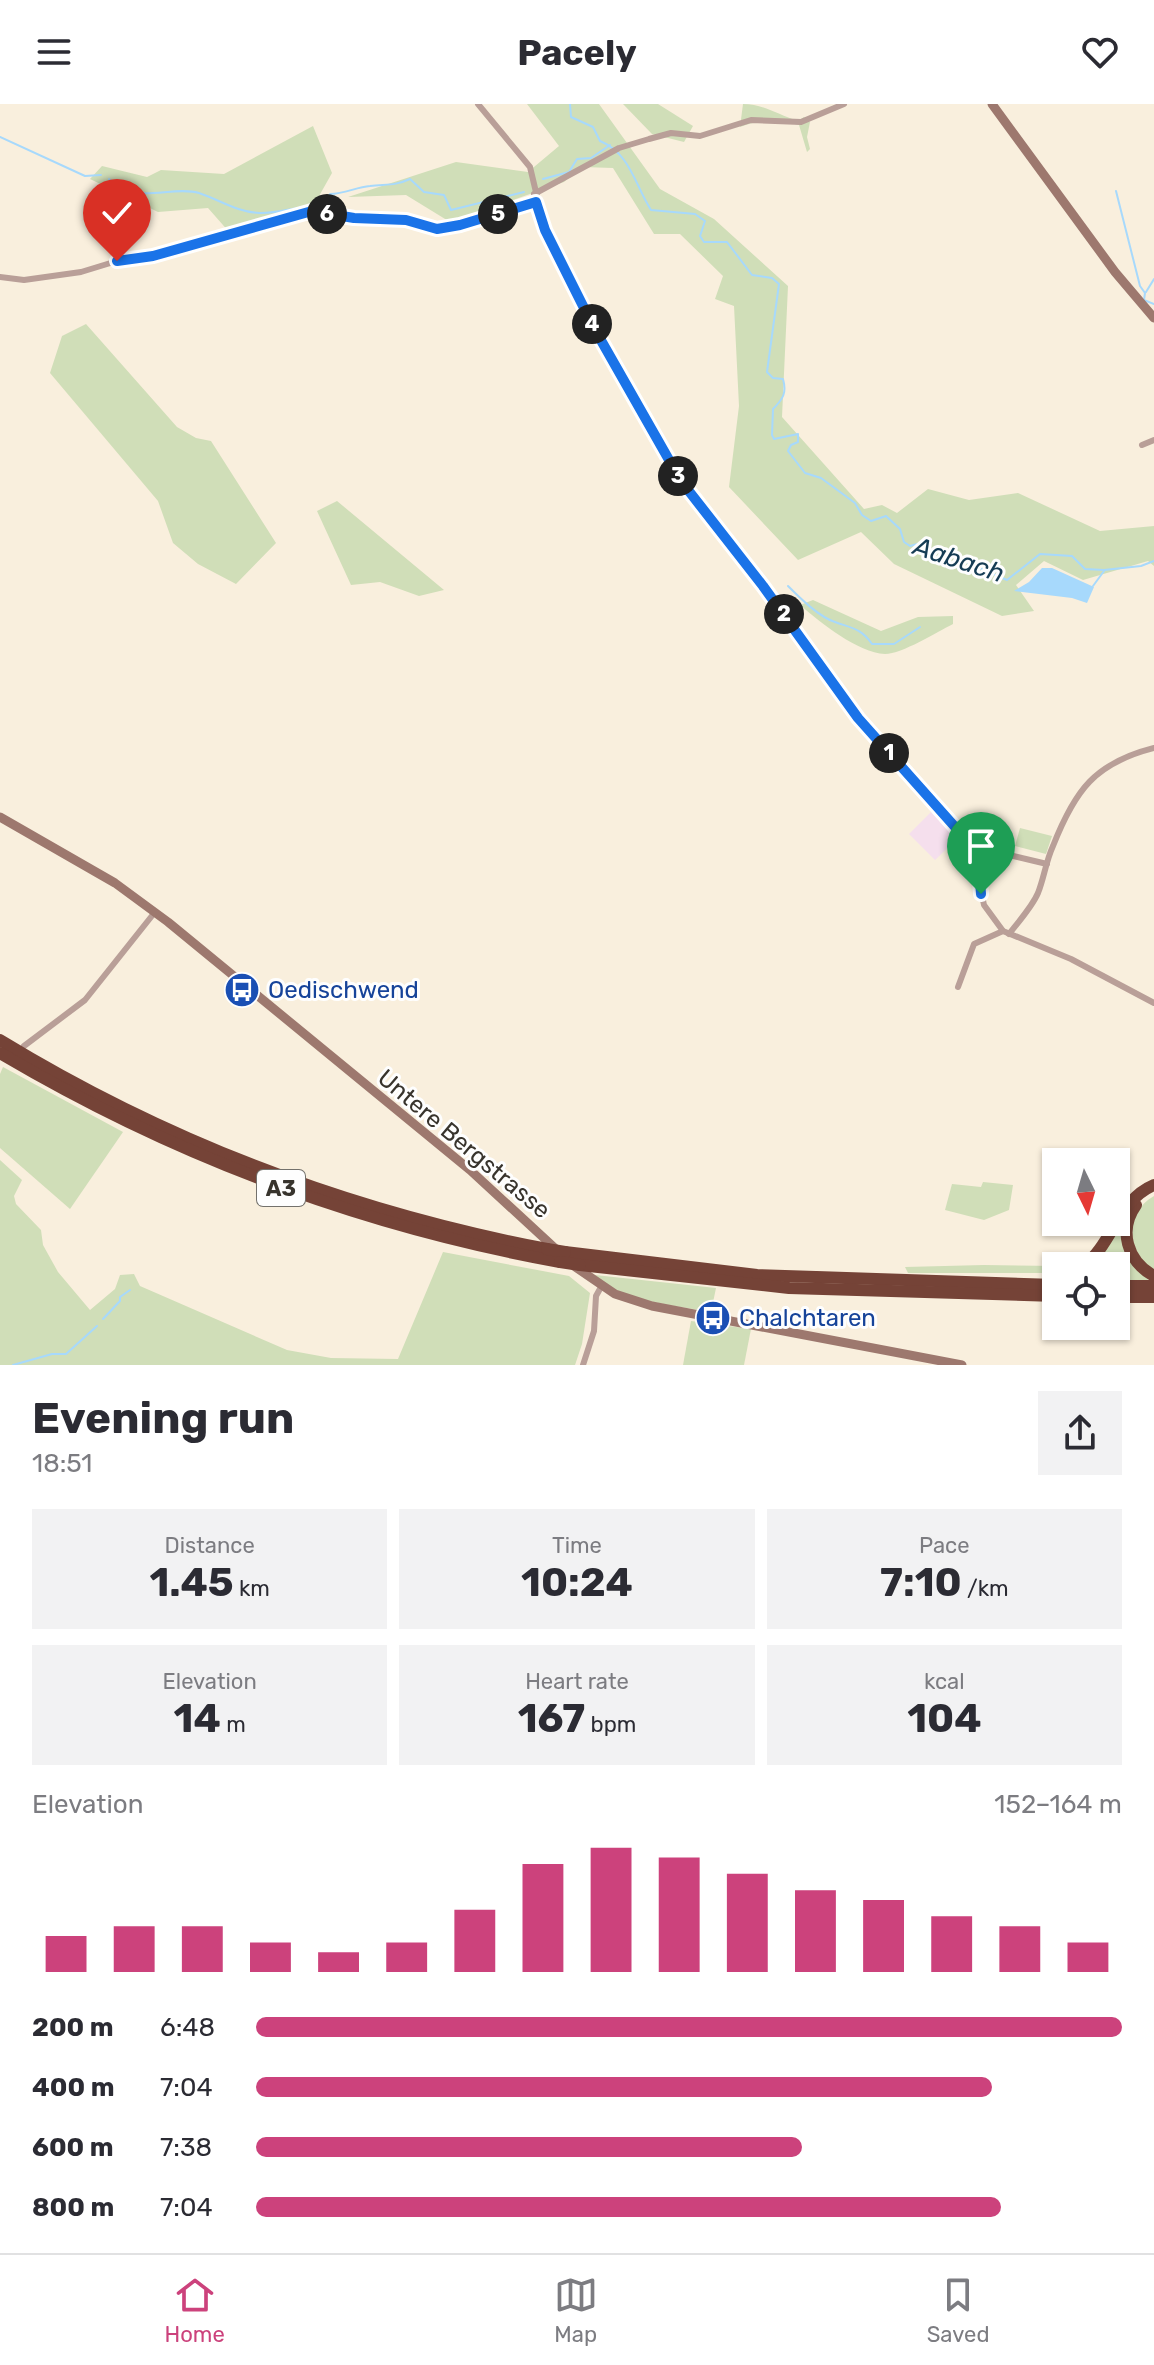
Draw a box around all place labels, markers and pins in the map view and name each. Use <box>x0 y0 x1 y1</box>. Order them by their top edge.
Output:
pin <box>83 179 151 261</box>
pin: 6 <box>307 194 347 234</box>
pin: 5 <box>478 194 518 234</box>
pin: 4 <box>572 304 612 344</box>
pin: 3 <box>658 456 698 496</box>
pin: 2 <box>764 594 804 634</box>
pin: 1 <box>869 733 909 773</box>
pin <box>947 812 1015 894</box>
bus stop icon: Oedischwend <box>223 971 261 1009</box>
place label: Oedischwend <box>268 976 419 1004</box>
bus stop icon: Chalchtaren <box>694 1299 732 1337</box>
place label: Chalchtaren <box>739 1304 876 1332</box>

